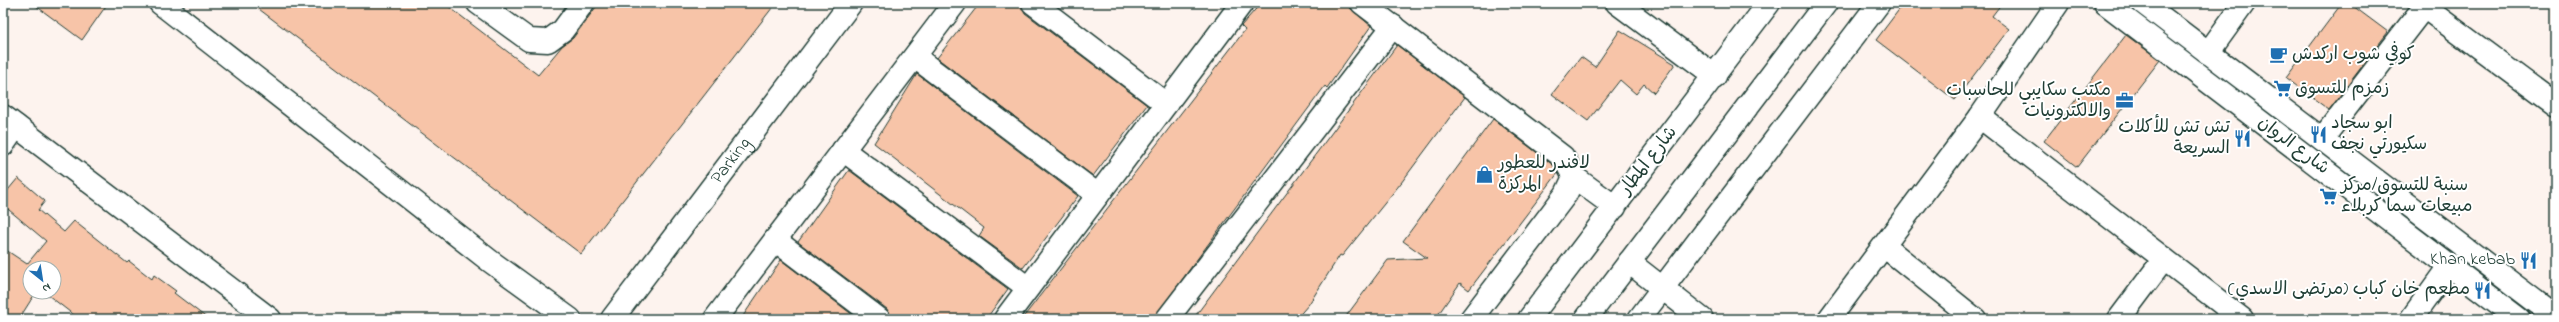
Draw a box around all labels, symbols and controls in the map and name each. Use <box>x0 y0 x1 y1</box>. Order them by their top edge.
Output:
place label: كوفي شوب اركدش <box>2292 41 2415 68</box>
cafe icon: كوفي شوب اركدش <box>2269 45 2289 65</box>
place label: زمزم للتسوق <box>2295 76 2389 102</box>
place label: مكتب سكايبي للحاسبات والالكترونيات <box>1946 78 2111 125</box>
supermarket icon: زمزم للتسوق <box>2272 79 2292 99</box>
office icon: مكتب سكايبي للحاسبات والالكترونيات <box>2114 91 2134 111</box>
street label: شارع الروان <box>2252 110 2334 182</box>
place label: ابو سجاد سكيورتي نجف <box>2331 111 2427 159</box>
place label: تش تش للأكلات السريعة <box>2118 114 2231 162</box>
street label: شارع المطار <box>1613 121 1684 203</box>
restaurant icon: ابو سجاد سكيورتي نجف <box>2308 124 2328 144</box>
restaurant icon: تش تش للأكلات السريعة <box>2233 128 2253 148</box>
street label: Parking <box>705 132 759 190</box>
place label: لافندر للعطور المركزة <box>1496 151 1590 198</box>
shop icon: لافندر للعطور المركزة <box>1475 164 1495 184</box>
place label: سنبة للتسوق/مركز مبيعات سما كربلاء <box>2339 173 2472 220</box>
supermarket icon: سنبة للتسوق/مركز مبيعات سما كربلاء <box>2318 186 2338 206</box>
place label: Khan kebab <box>2430 247 2515 273</box>
restaurant icon: Khan kebab <box>2518 250 2538 270</box>
north arrow <box>22 260 62 300</box>
place label: مطعم خان كباب (مرتضى الاسدي) <box>2228 277 2470 303</box>
text: N <box>39 279 54 297</box>
restaurant icon: مطعم خان كباب (مرتضى الاسدي) <box>2473 280 2493 300</box>

